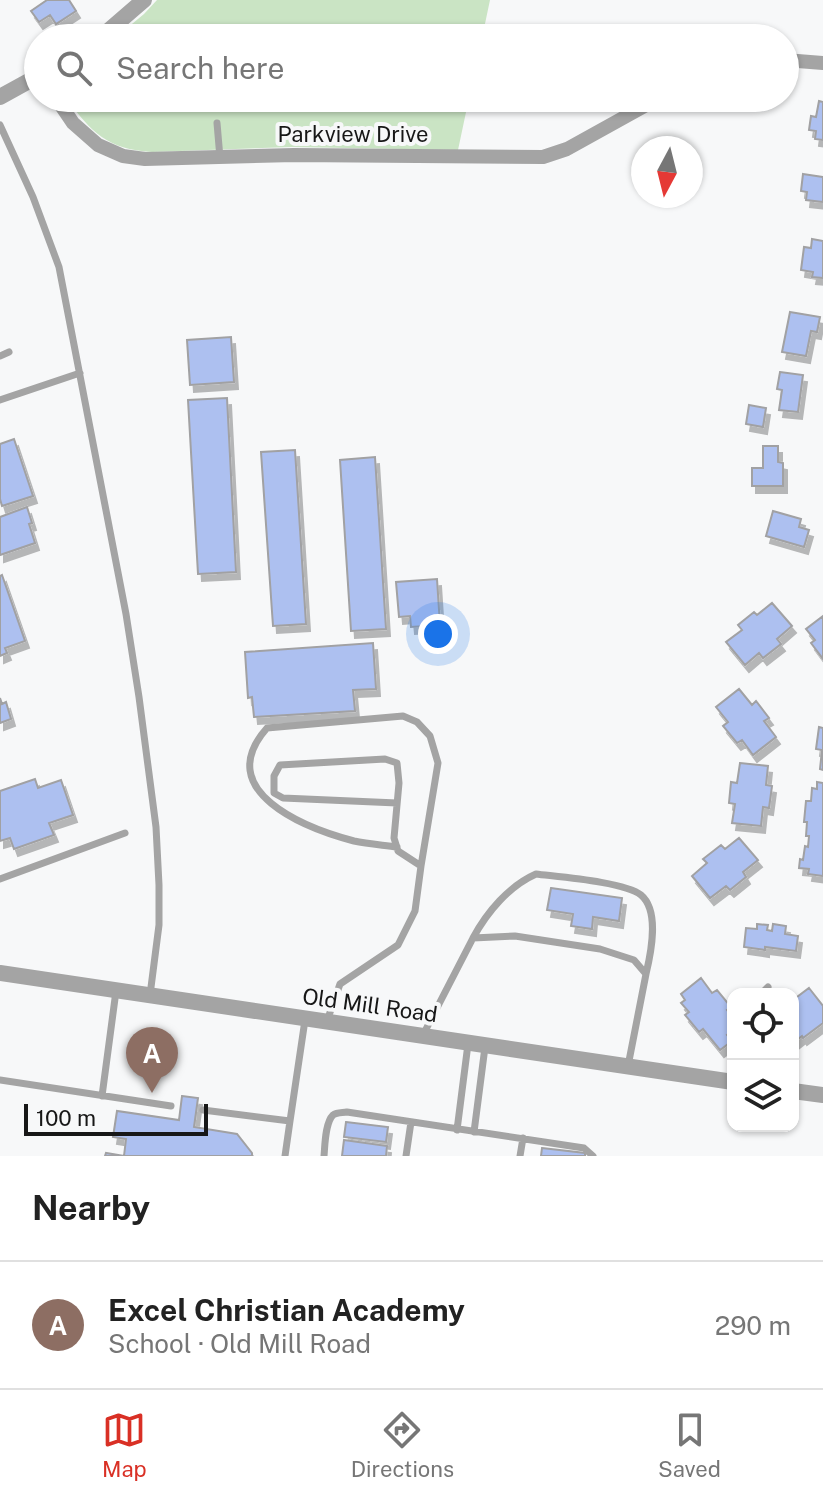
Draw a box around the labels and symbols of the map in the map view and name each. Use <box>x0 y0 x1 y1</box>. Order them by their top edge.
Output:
street label: Parkview Drive <box>277 121 429 147</box>
north arrow <box>631 136 703 208</box>
your location <box>418 614 458 654</box>
street label: Old Mill Road <box>301 983 439 1027</box>
pin: A <box>126 1027 178 1093</box>
scale bar <box>24 1100 208 1136</box>

